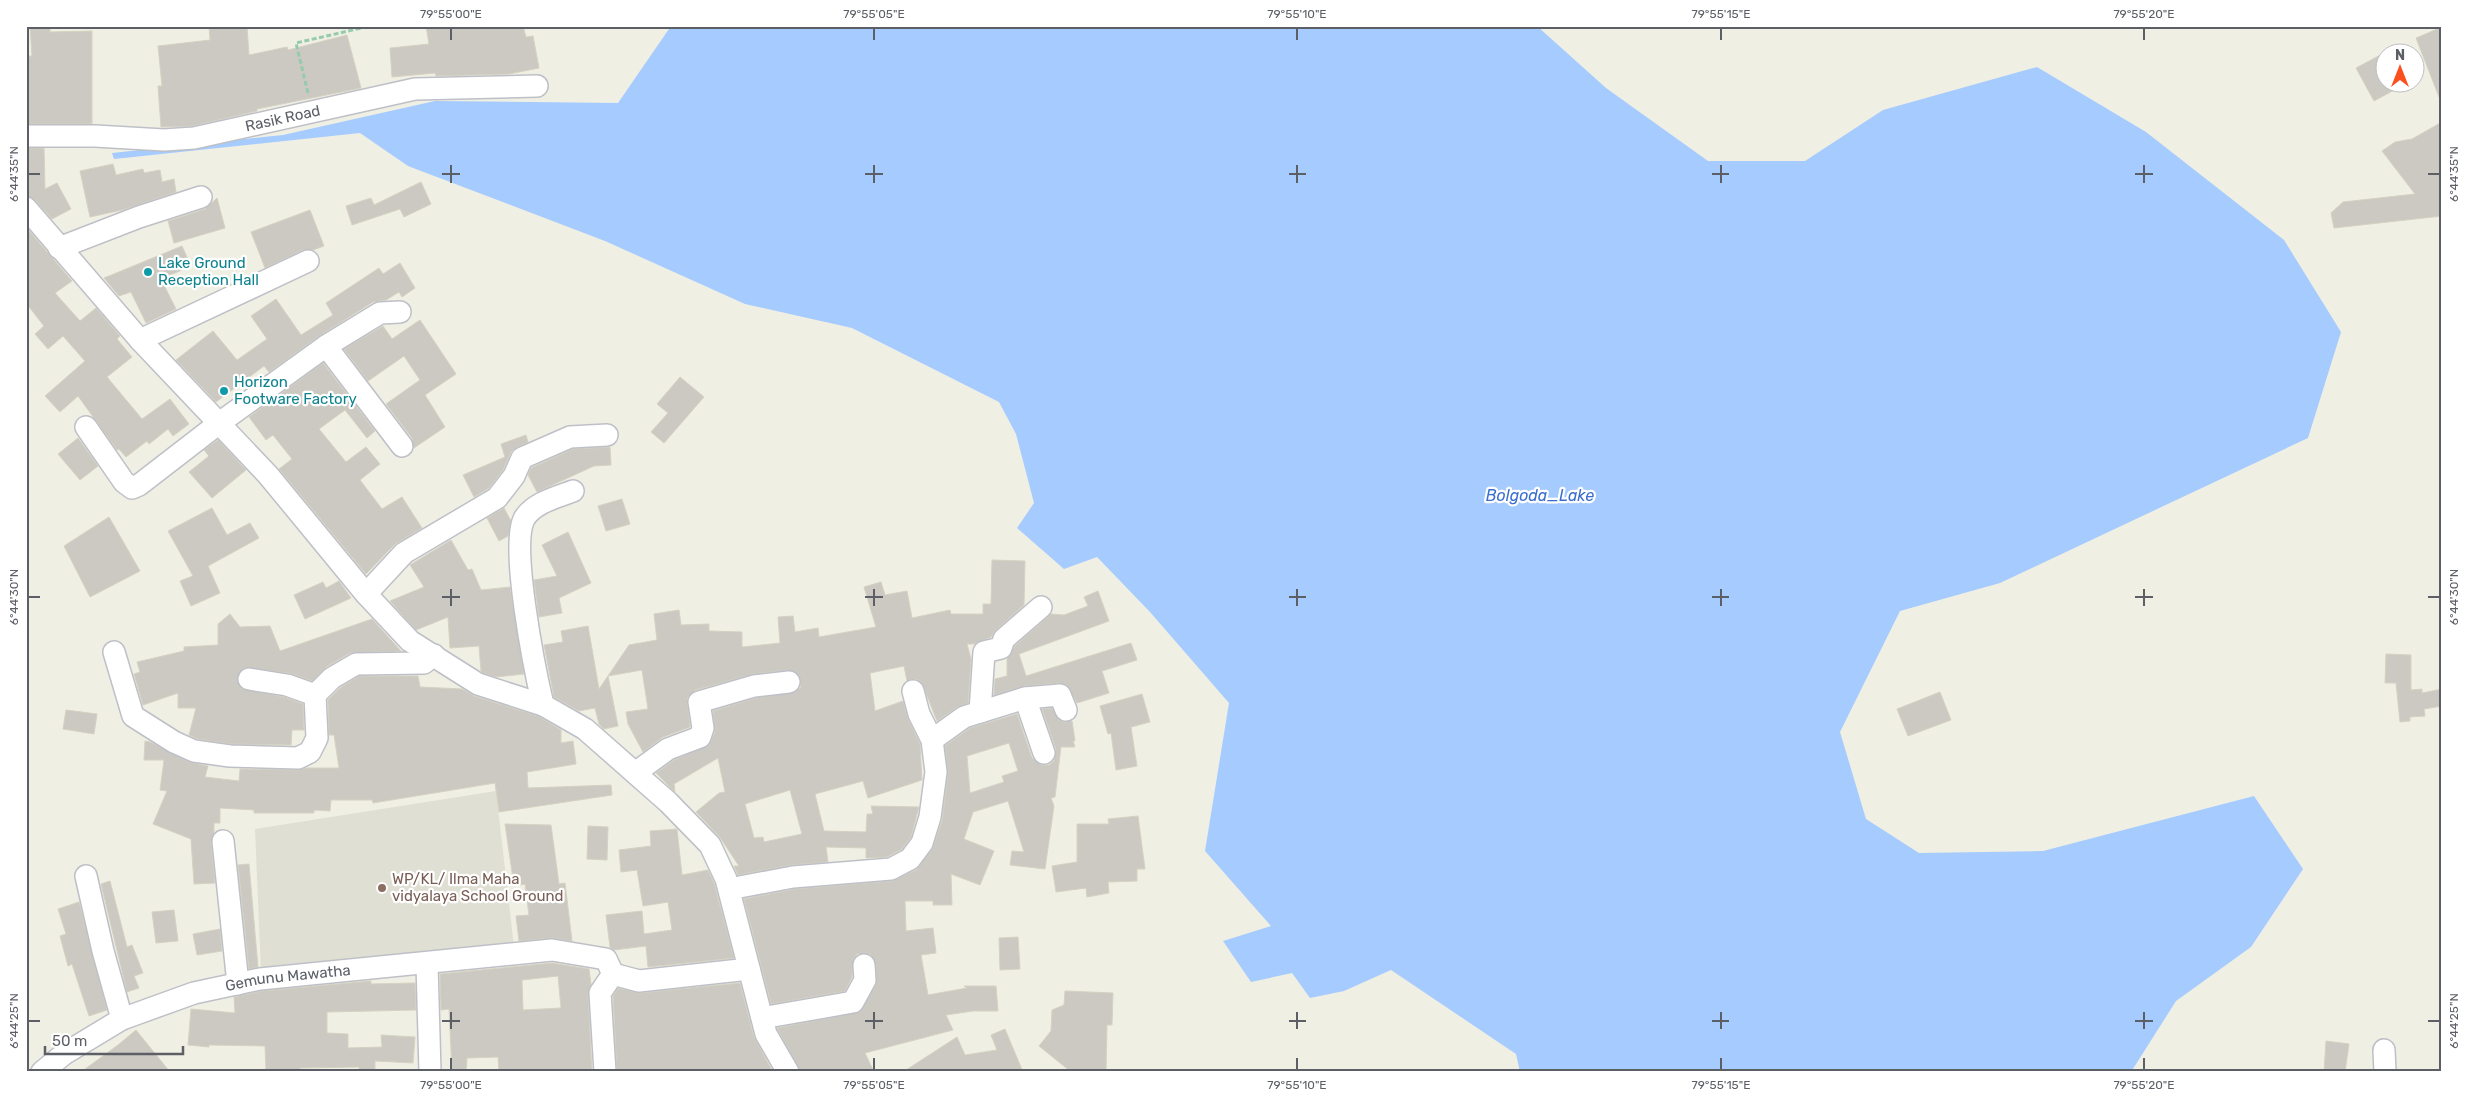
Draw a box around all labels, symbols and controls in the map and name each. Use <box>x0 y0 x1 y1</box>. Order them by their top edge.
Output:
text: 79°55'00"E <box>420 7 482 21</box>
text: 79°55'05"E <box>843 7 905 21</box>
text: 79°55'10"E <box>1267 7 1327 21</box>
text: 79°55'15"E <box>1692 7 1750 21</box>
text: 79°55'20"E <box>2113 7 2175 21</box>
north arrow <box>2376 42 2426 92</box>
text: N <box>2395 47 2405 64</box>
street label: Rasik Road <box>243 101 322 135</box>
text: 6°44'35"N <box>7 146 21 202</box>
text: 6°44'35"N <box>2447 146 2461 202</box>
place label: Lake Ground Reception Hall <box>158 254 259 289</box>
marker: Lake Ground Reception Hall <box>142 266 154 278</box>
place label: Horizon Footware Factory <box>234 373 357 408</box>
marker: Horizon Footware Factory <box>218 385 230 397</box>
water label: Bolgoda_Lake <box>1486 486 1594 505</box>
text: 6°44'30"N <box>7 569 21 625</box>
text: 6°44'30"N <box>2447 569 2461 625</box>
place label: WP/KL/ Ilma Maha vidyalaya School Ground <box>392 870 564 905</box>
marker: WP/KL/ Ilma Maha vidyalaya School Ground <box>376 882 388 894</box>
street label: Gemunu Mawatha <box>224 961 351 995</box>
text: 6°44'25"N <box>7 993 21 1049</box>
text: 6°44'25"N <box>2447 993 2461 1049</box>
scale bar <box>45 1023 182 1055</box>
text: 50 m <box>52 1032 87 1050</box>
text: 79°55'00"E <box>420 1078 482 1092</box>
text: 79°55'05"E <box>843 1078 905 1092</box>
text: 79°55'10"E <box>1267 1078 1327 1092</box>
text: 79°55'15"E <box>1692 1078 1750 1092</box>
text: 79°55'20"E <box>2113 1078 2175 1092</box>

